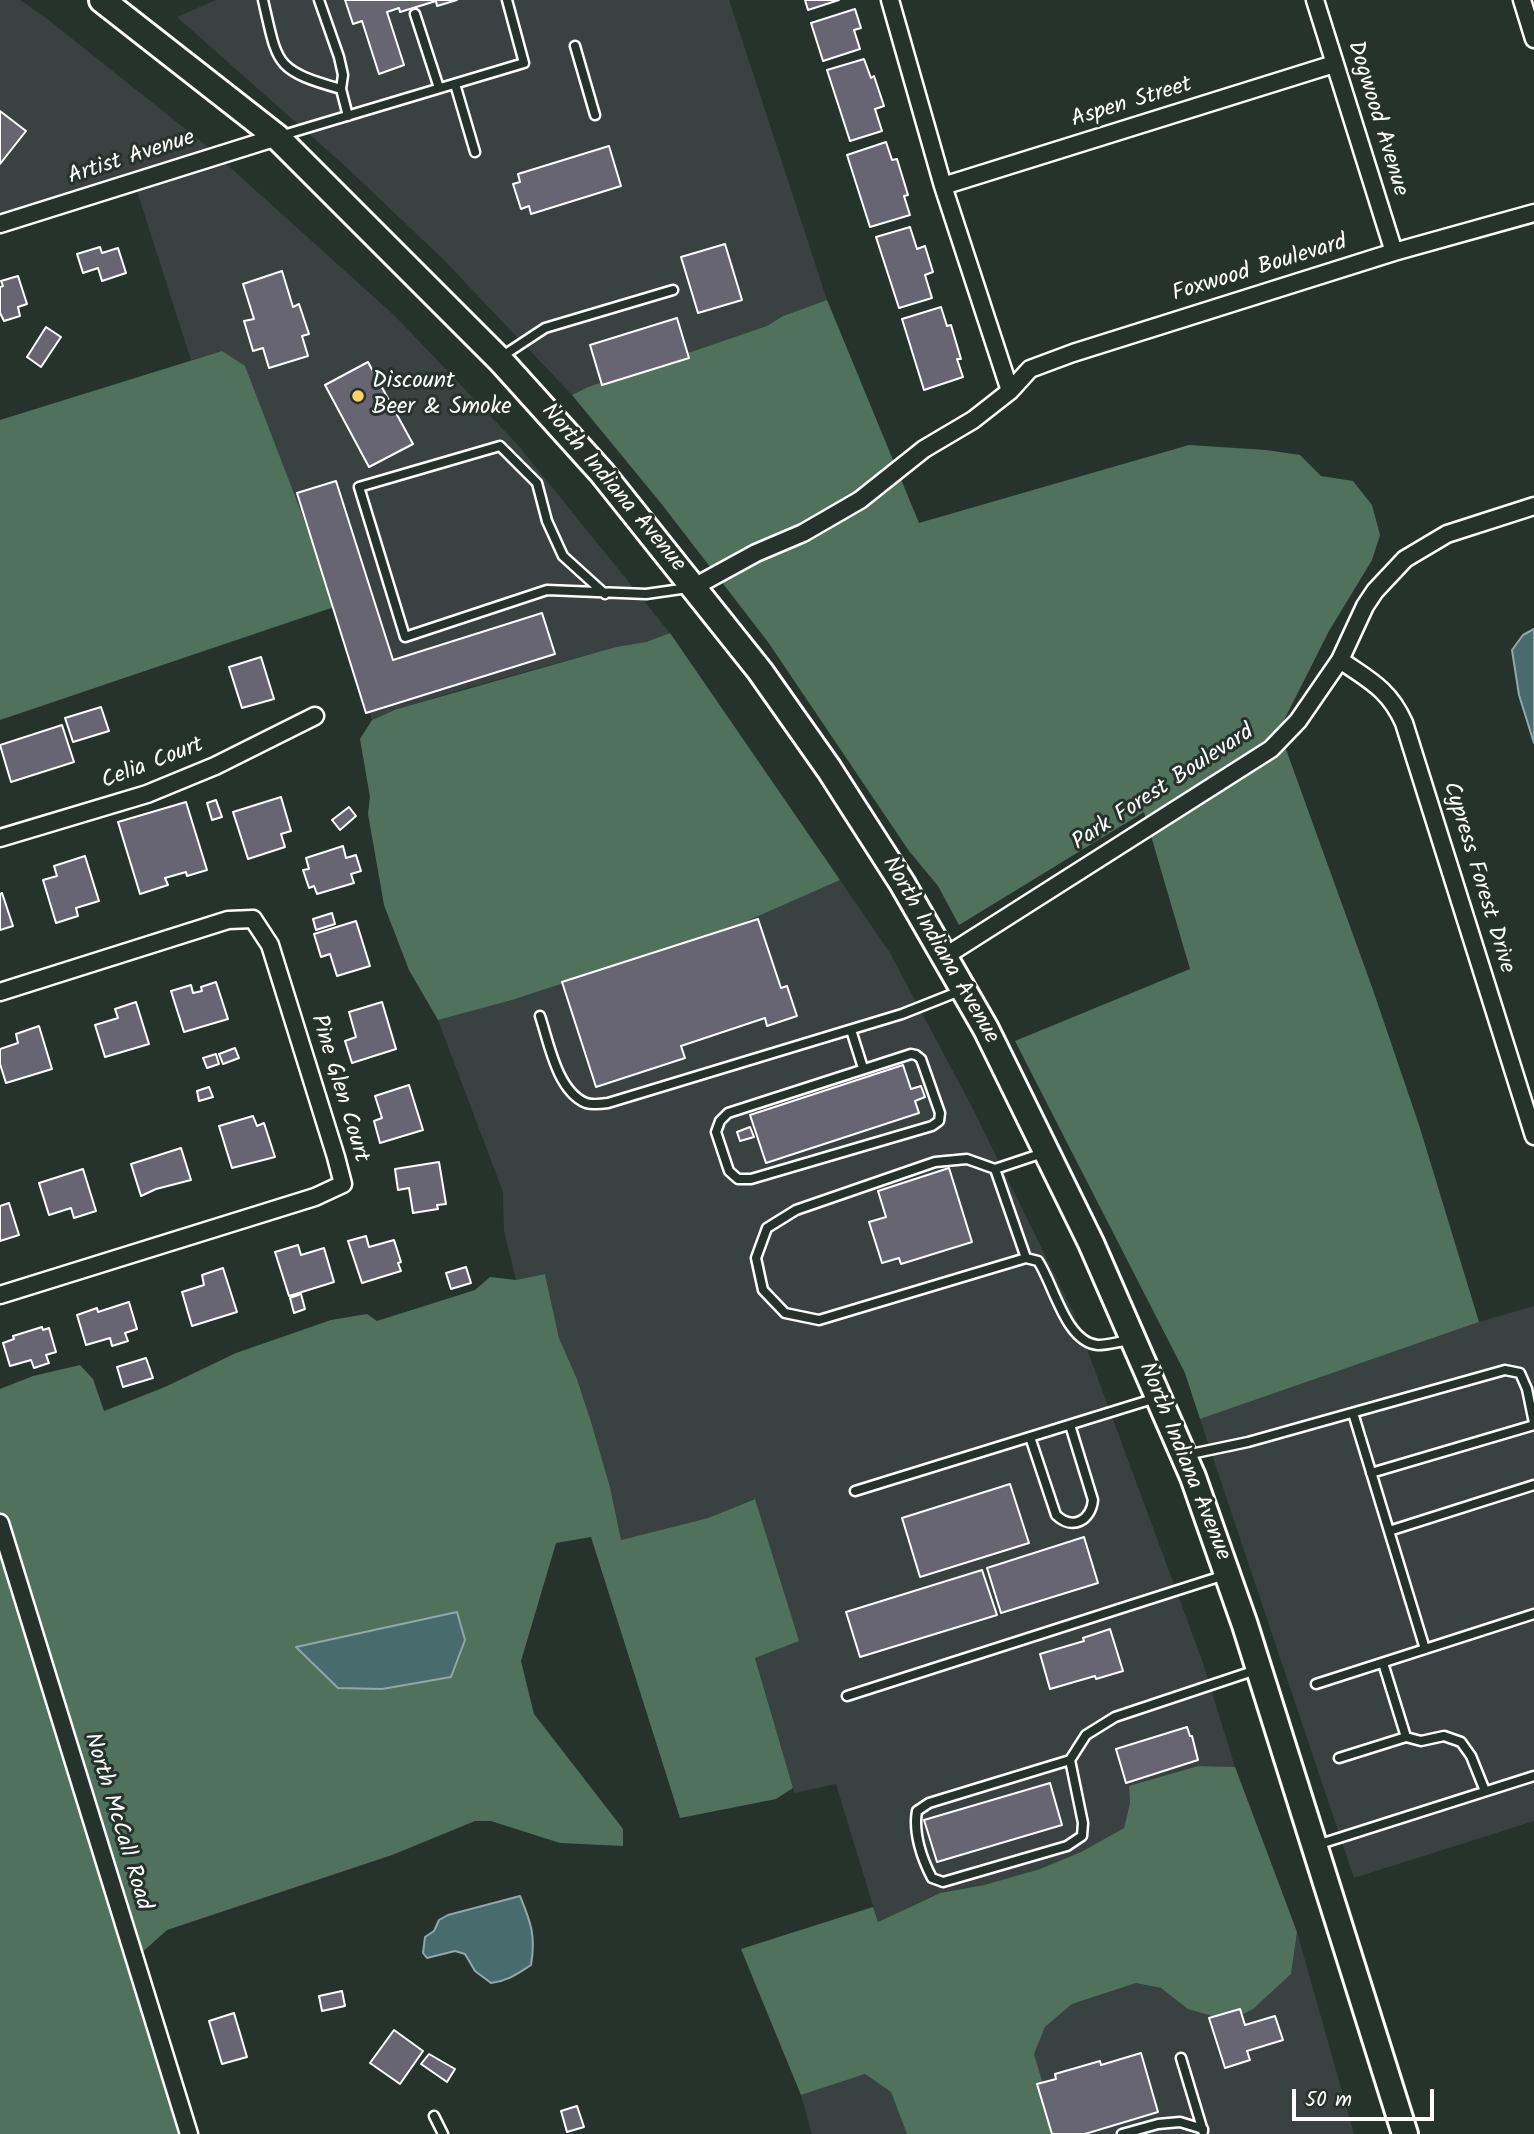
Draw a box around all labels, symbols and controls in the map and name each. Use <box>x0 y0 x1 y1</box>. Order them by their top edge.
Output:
street label: Dogwood Avenue <box>1339 38 1413 200</box>
street label: Aspen Street <box>1068 73 1196 135</box>
street label: Artist Avenue <box>65 126 199 192</box>
street label: Foxwood Boulevard <box>1169 230 1351 310</box>
place label: Discount Beer & Smoke <box>372 369 512 423</box>
marker: Discount Beer & Smoke <box>350 388 366 404</box>
street label: North Indiana Avenue <box>534 399 690 579</box>
street label: Park Forest Boulevard <box>1068 720 1260 858</box>
street label: Celia Court <box>98 733 208 797</box>
street label: Cypress Forest Drive <box>1435 779 1519 977</box>
street label: North Indiana Avenue <box>874 853 1004 1049</box>
street label: Pine Glen Court <box>302 1012 374 1166</box>
street label: North Indiana Avenue <box>1131 1359 1235 1565</box>
street label: North McCall Road <box>76 1730 156 1914</box>
scale bar <box>1296 2074 1438 2118</box>
text: 50 m <box>1305 2084 1352 2117</box>

